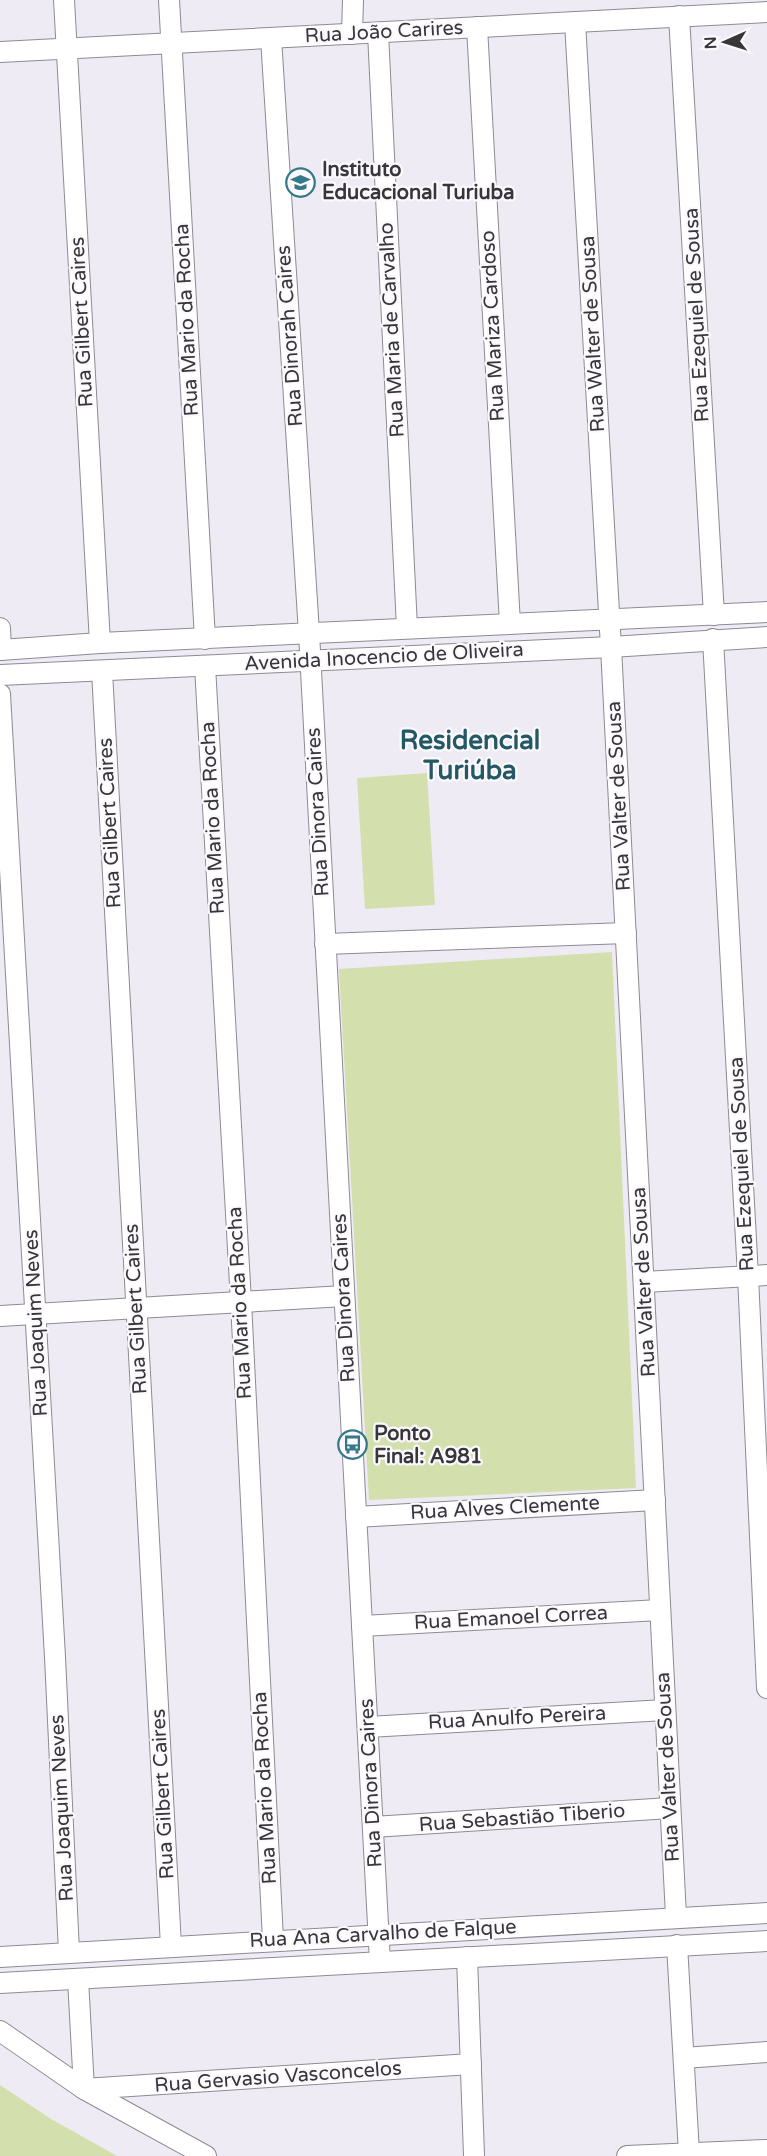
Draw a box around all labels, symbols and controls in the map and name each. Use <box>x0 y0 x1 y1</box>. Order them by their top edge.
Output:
north arrow <box>695 12 755 72</box>
street label: Rua João Carires <box>304 16 464 48</box>
text: N <box>701 36 721 50</box>
place label: Instituto Educacional Turiuba <box>322 158 514 205</box>
school or university icon: Instituto Educacional Turiuba <box>285 166 317 198</box>
street label: Rua Ezequiel de Sousa <box>679 207 715 423</box>
street label: Rua Maria de Carvalho <box>374 222 410 438</box>
street label: Rua Mario da Rocha <box>170 223 204 417</box>
street label: Rua Mariza Cardoso <box>476 230 510 422</box>
street label: Rua Walter de Sousa <box>576 235 610 433</box>
street label: Rua Gilbert Caires <box>66 236 98 408</box>
street label: Rua Dinorah Caires <box>272 245 308 427</box>
street label: Avenida Inocencio de Oliveira <box>244 638 524 676</box>
street label: Rua Valter de Sousa <box>602 700 636 892</box>
street label: Rua Mario da Rocha <box>196 721 230 915</box>
district label: Residencial Turiúba <box>400 725 540 786</box>
street label: Rua Dinora Caires <box>302 727 334 897</box>
street label: Rua Gilbert Caires <box>94 737 126 909</box>
street label: Rua Ezequiel de Sousa <box>724 1056 760 1272</box>
street label: Rua Valter de Sousa <box>627 1186 661 1378</box>
street label: Rua Mario da Rocha <box>223 1206 257 1400</box>
street label: Rua Dinora Caires <box>328 1213 360 1383</box>
street label: Rua Gilbert Caires <box>120 1223 152 1395</box>
street label: Rua Joaquim Neves <box>19 1229 53 1417</box>
place label: Ponto Final: A981 <box>374 1422 482 1469</box>
bus stop icon: Ponto Final: A981 <box>337 1429 369 1461</box>
street label: Rua Alves Clemente <box>410 1491 600 1525</box>
street label: Rua Emanoel Correa <box>413 1601 609 1635</box>
street label: Rua Valter de Sousa <box>651 1671 685 1863</box>
street label: Rua Mario da Rocha <box>248 1691 282 1885</box>
street label: Rua Dinora Caires <box>355 1698 387 1868</box>
street label: Rua Anulfo Pereira <box>427 1701 607 1735</box>
street label: Rua Gilbert Caires <box>147 1708 179 1880</box>
street label: Rua Joaquim Neves <box>45 1714 79 1902</box>
street label: Rua Sebastião Tiberio <box>418 1799 626 1837</box>
street label: Rua Ana Carvalho de Falque <box>249 1915 517 1953</box>
street label: Rua Gervasio Vasconcelos <box>154 2056 402 2098</box>

